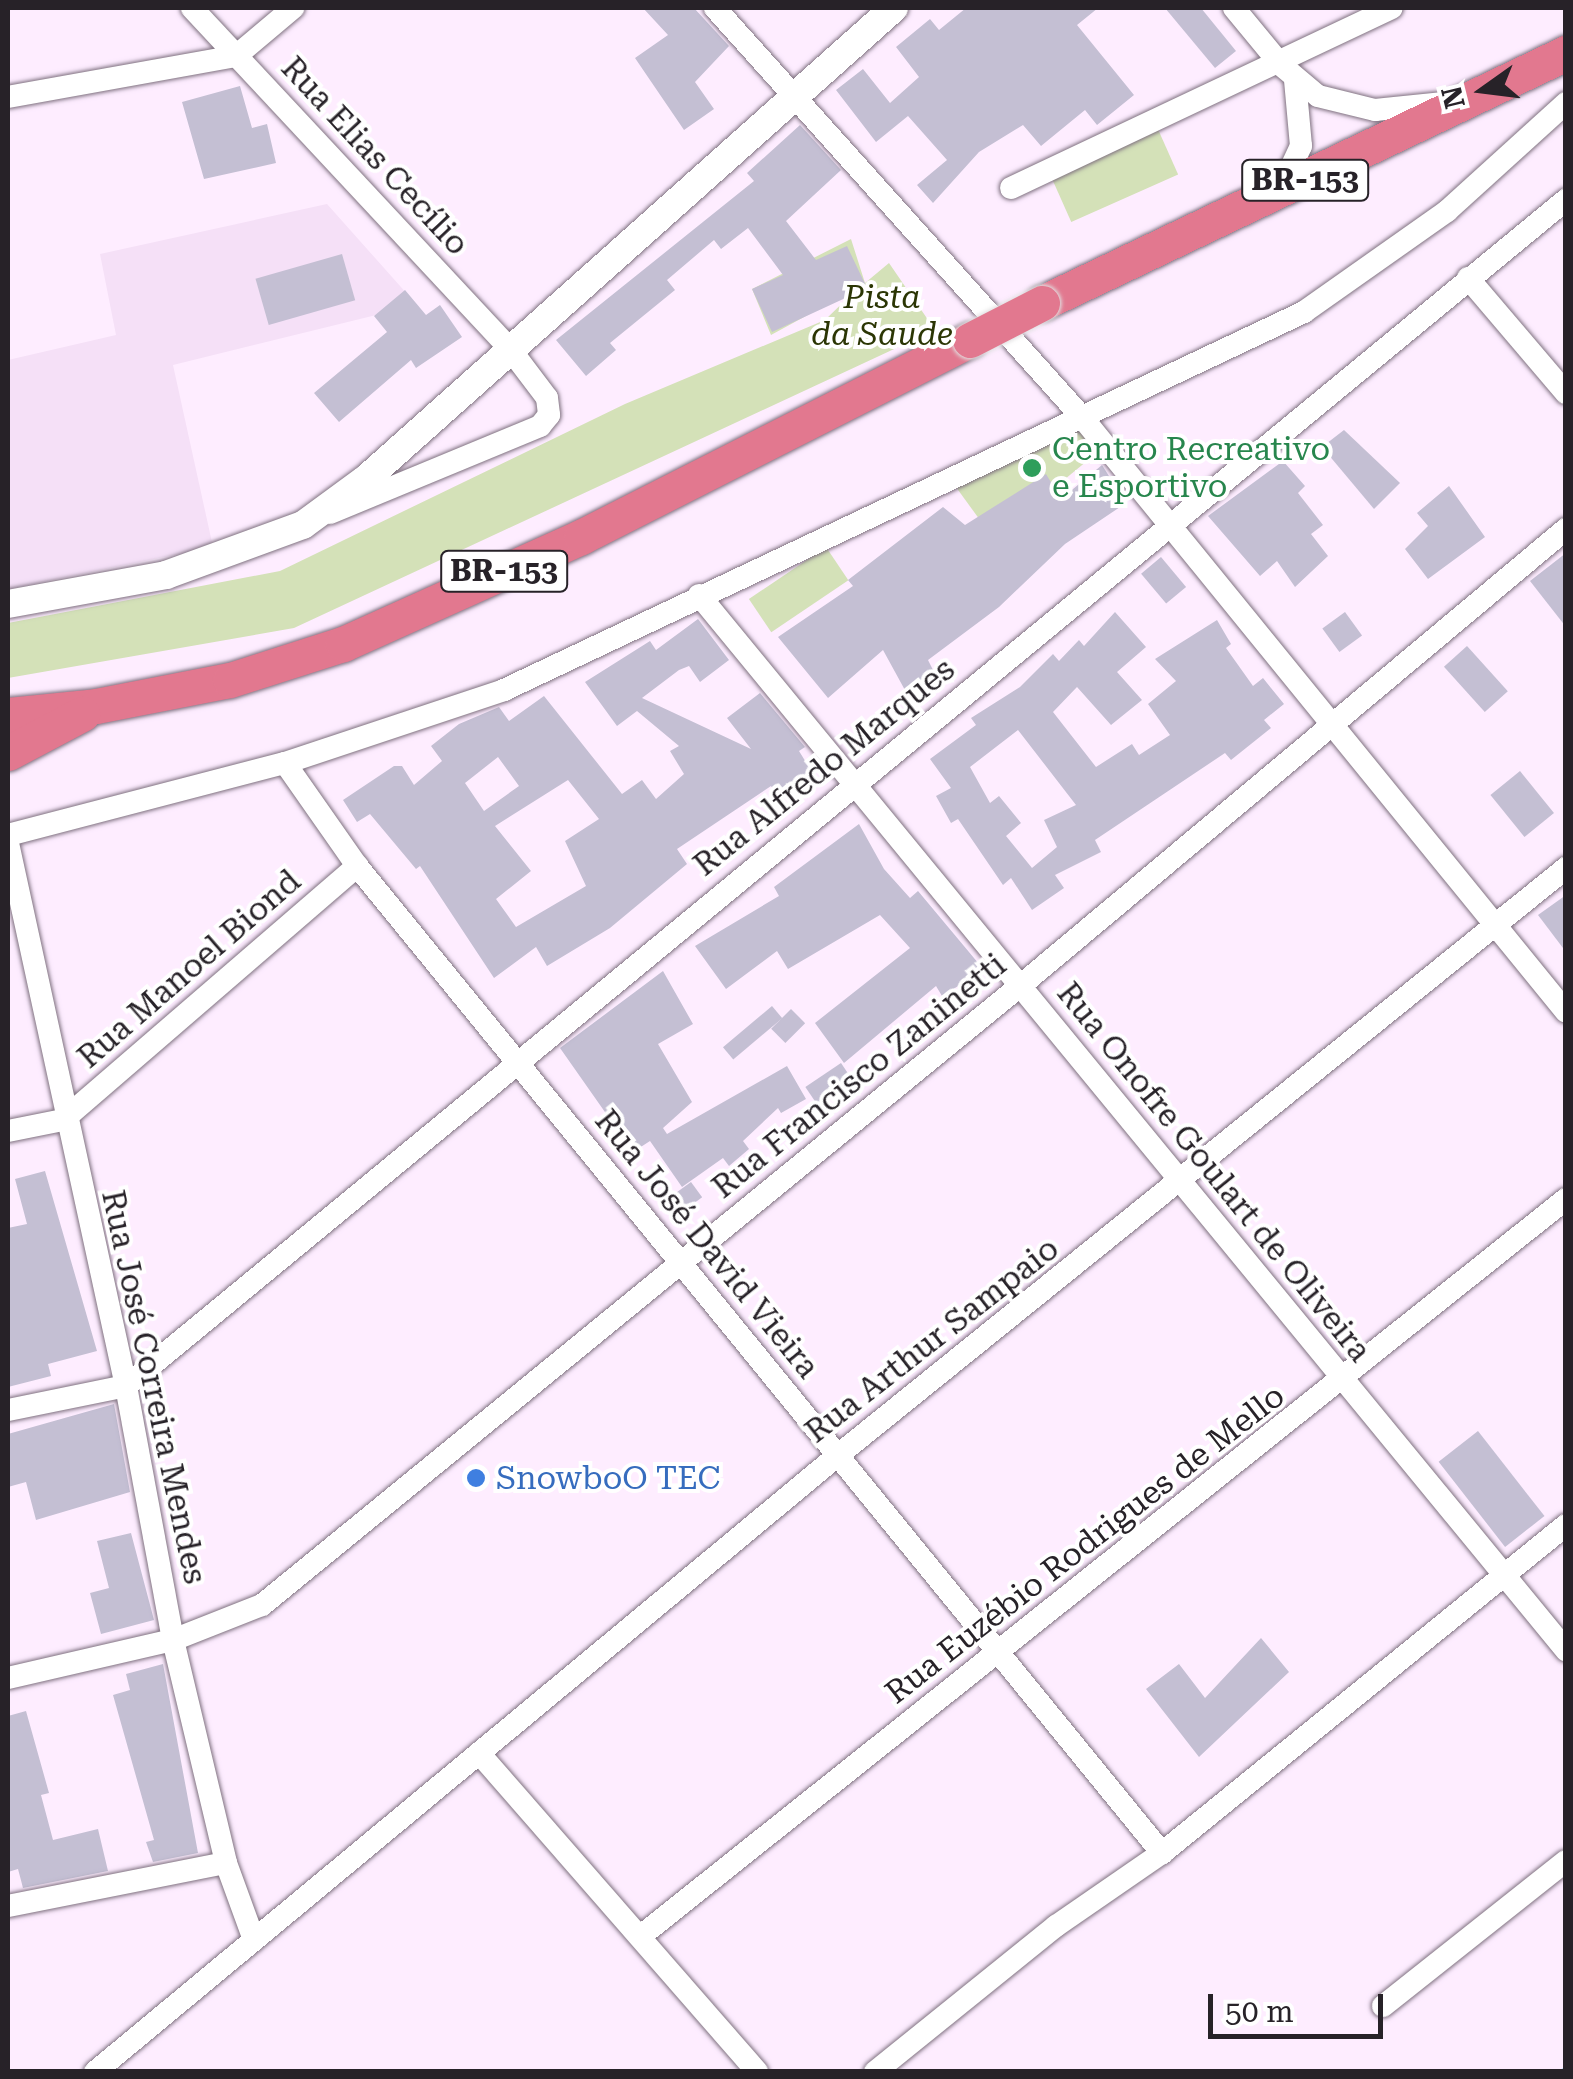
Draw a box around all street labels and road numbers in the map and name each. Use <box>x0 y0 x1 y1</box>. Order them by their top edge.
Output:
street label: Rua Elias Cecílio <box>273 49 477 263</box>
road number: BR-153 <box>1240 155 1370 205</box>
road number: BR-153 <box>439 546 569 596</box>
street label: Rua Alfredo Marques <box>686 650 962 884</box>
street label: Rua Manoel Biond <box>70 862 308 1076</box>
street label: Rua Francisco Zaninetti <box>704 946 1014 1206</box>
street label: Rua Onofre Goulart de Oliveira <box>1049 975 1379 1369</box>
street label: Rua José David Vieira <box>587 1102 827 1386</box>
street label: Rua José Correira Mendes <box>93 1187 215 1587</box>
street label: Rua Arthur Sampaio <box>798 1229 1066 1451</box>
street label: Rua Euzébio Rodrigues de Mello <box>878 1376 1292 1712</box>

